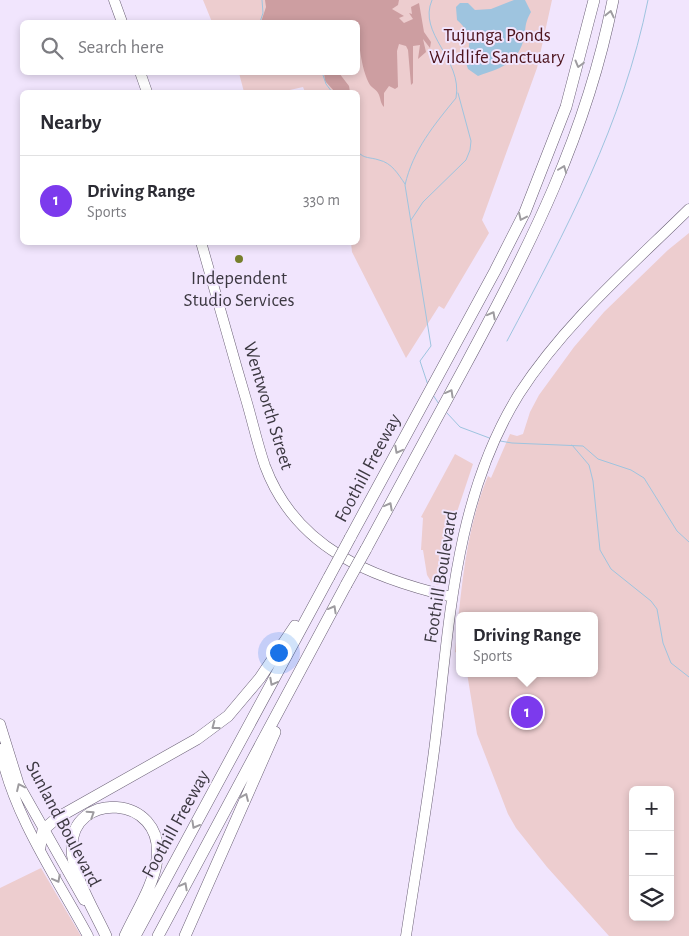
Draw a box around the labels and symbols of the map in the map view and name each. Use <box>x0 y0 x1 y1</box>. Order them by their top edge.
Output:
one-way arrow <box>604 9 615 18</box>
park label: Tujunga Ponds Wildlife Sanctuary <box>429 26 565 67</box>
one-way arrow <box>574 60 585 69</box>
one-way arrow <box>557 165 567 174</box>
one-way arrow <box>518 212 529 221</box>
marker: Independent Studio Services <box>233 253 245 265</box>
place label: Independent Studio Services <box>183 269 295 310</box>
one-way arrow <box>486 312 496 321</box>
street label: Wentworth Street <box>240 340 296 472</box>
one-way arrow <box>444 389 454 398</box>
street label: Foothill Freeway <box>332 411 404 525</box>
one-way arrow <box>394 444 404 453</box>
one-way arrow <box>383 502 393 511</box>
street label: Foothill Boulevard <box>421 509 461 645</box>
one-way arrow <box>326 606 336 615</box>
your location <box>266 640 292 666</box>
one-way arrow <box>269 676 279 685</box>
pin: 1 <box>511 693 543 731</box>
one-way arrow <box>212 721 221 729</box>
street label: Sunland Boulevard <box>22 758 104 890</box>
street label: Foothill Freeway <box>139 767 213 881</box>
one-way arrow <box>16 783 26 792</box>
one-way arrow <box>239 793 250 802</box>
one-way arrow <box>86 811 95 821</box>
one-way arrow <box>191 819 201 828</box>
one-way arrow <box>51 874 61 883</box>
one-way arrow <box>178 882 188 891</box>

